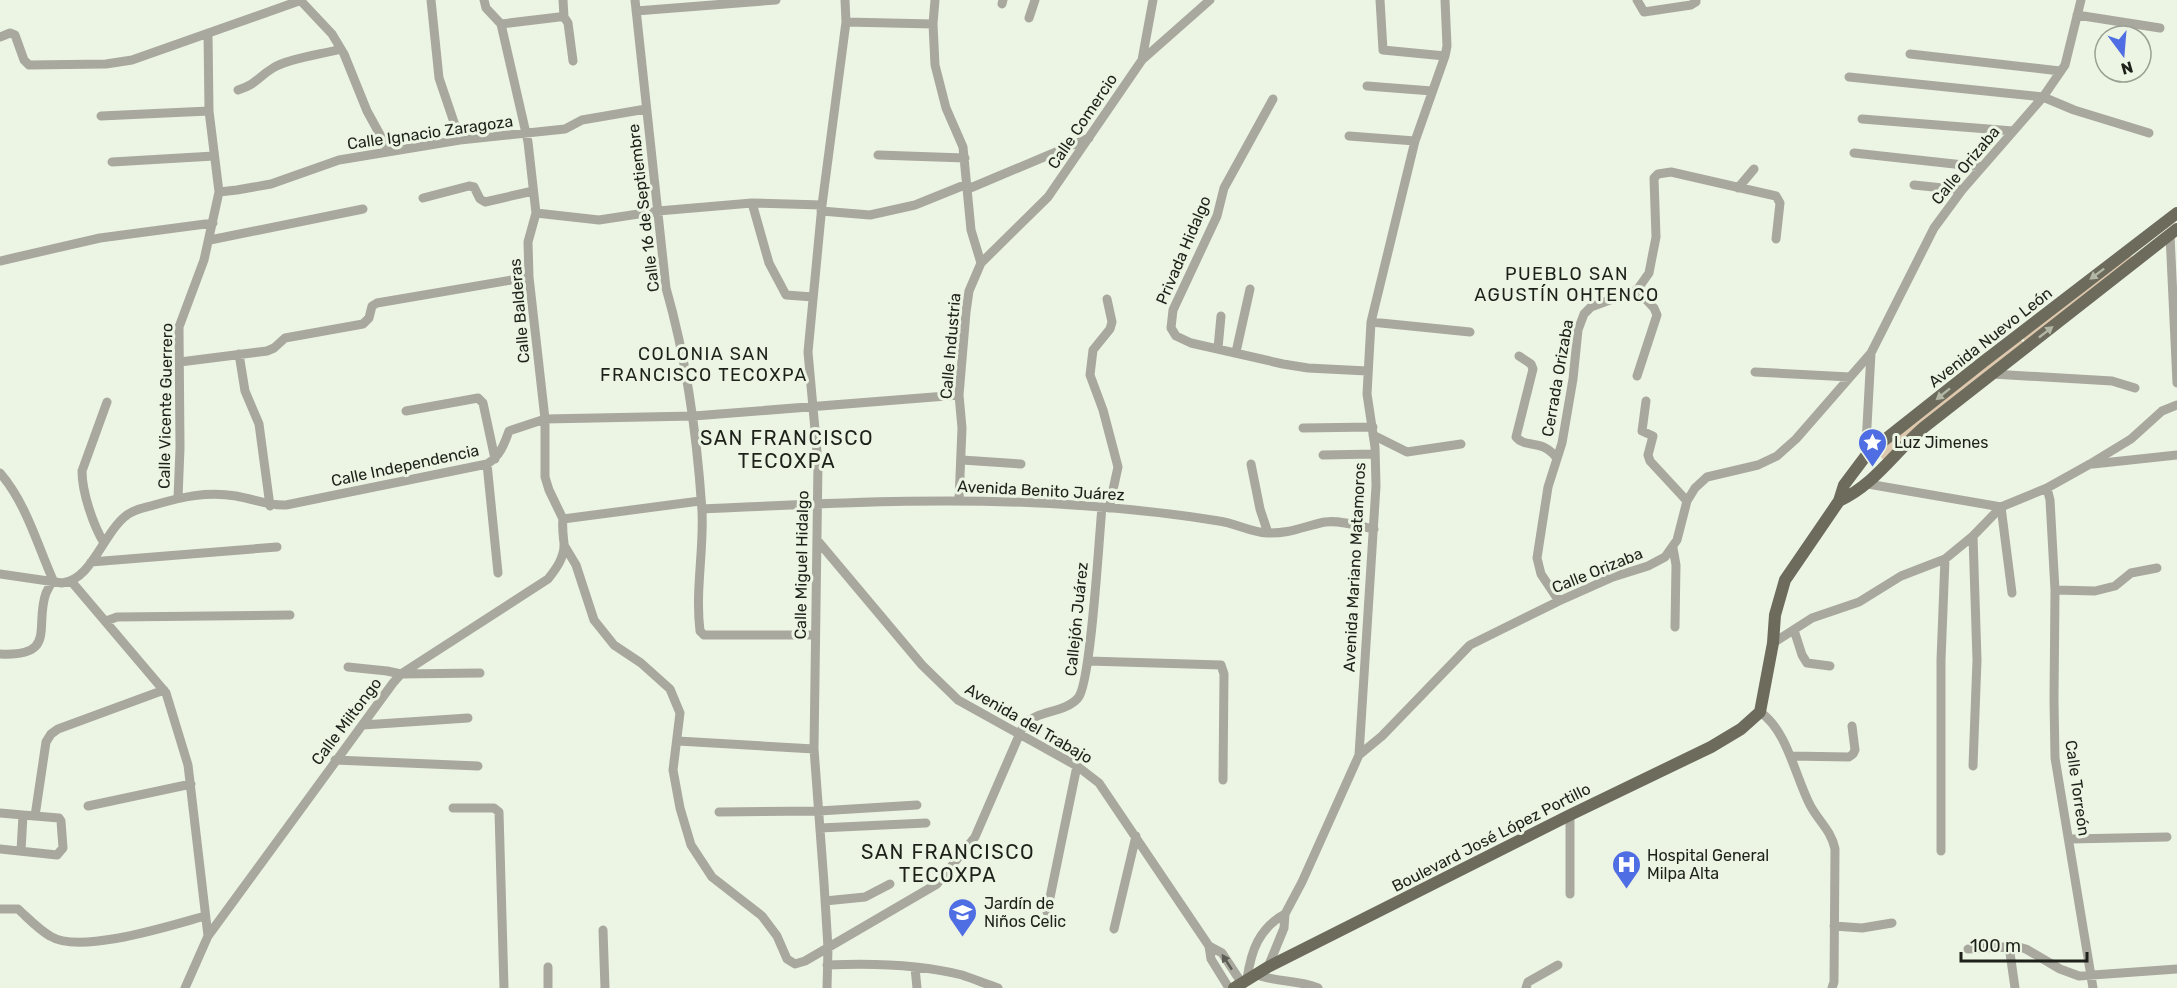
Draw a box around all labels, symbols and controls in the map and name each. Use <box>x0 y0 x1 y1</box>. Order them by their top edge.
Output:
north arrow <box>2093 24 2153 84</box>
text: N <box>2119 57 2135 79</box>
street label: Calle Comercio <box>1044 70 1121 173</box>
street label: Calle Ignacio Zaragoza <box>346 111 514 154</box>
street label: Calle Orizaba <box>1927 122 2004 208</box>
street label: Calle 16 de Septiembre <box>624 123 663 293</box>
street label: Privada Hidalgo <box>1152 193 1215 307</box>
street label: Calle Balderas <box>505 258 534 364</box>
district label: PUEBLO SAN AGUSTÍN OHTENCO <box>1474 263 1660 306</box>
one-way arrow <box>2090 268 2105 280</box>
street label: Avenida Nuevo León <box>1925 283 2056 391</box>
street label: Calle Industria <box>936 292 965 400</box>
street label: Cerrada Orizaba <box>1538 318 1577 438</box>
street label: Calle Vicente Guerrero <box>155 323 176 489</box>
one-way arrow <box>2038 326 2054 339</box>
district label: COLONIA SAN FRANCISCO TECOXPA <box>600 343 808 386</box>
one-way arrow <box>1935 387 1951 400</box>
district label: SAN FRANCISCO TECOXPA <box>700 426 874 473</box>
place icon: Luz Jimenes <box>1857 426 1889 468</box>
place label: Luz Jimenes <box>1894 433 1988 452</box>
street label: Calle Independencia <box>329 441 481 490</box>
street label: Avenida Mariano Matamoros <box>1340 462 1369 672</box>
street label: Avenida Benito Juárez <box>957 477 1125 504</box>
street label: Calle Miguel Hidalgo <box>791 490 812 640</box>
street label: Calle Orizaba <box>1549 544 1645 597</box>
street label: Callejón Juárez <box>1061 561 1092 677</box>
street label: Calle Miltongo <box>307 674 385 769</box>
street label: Avenida del Trabajo <box>962 679 1096 768</box>
street label: Calle Torreón <box>2061 739 2094 837</box>
street label: Boulevard José López Portillo <box>1389 779 1594 896</box>
district label: SAN FRANCISCO TECOXPA <box>861 840 1035 887</box>
place label: Hospital General Milpa Alta <box>1647 846 1769 883</box>
hospital icon: Hospital General Milpa Alta <box>1610 848 1642 890</box>
place label: Jardín de Niños Celic <box>984 894 1066 931</box>
school or university icon: Jardín de Niños Celic <box>947 896 979 938</box>
scale bar <box>1961 925 2087 963</box>
text: 100 m <box>1970 935 2021 957</box>
one-way arrow <box>1222 954 1233 970</box>

